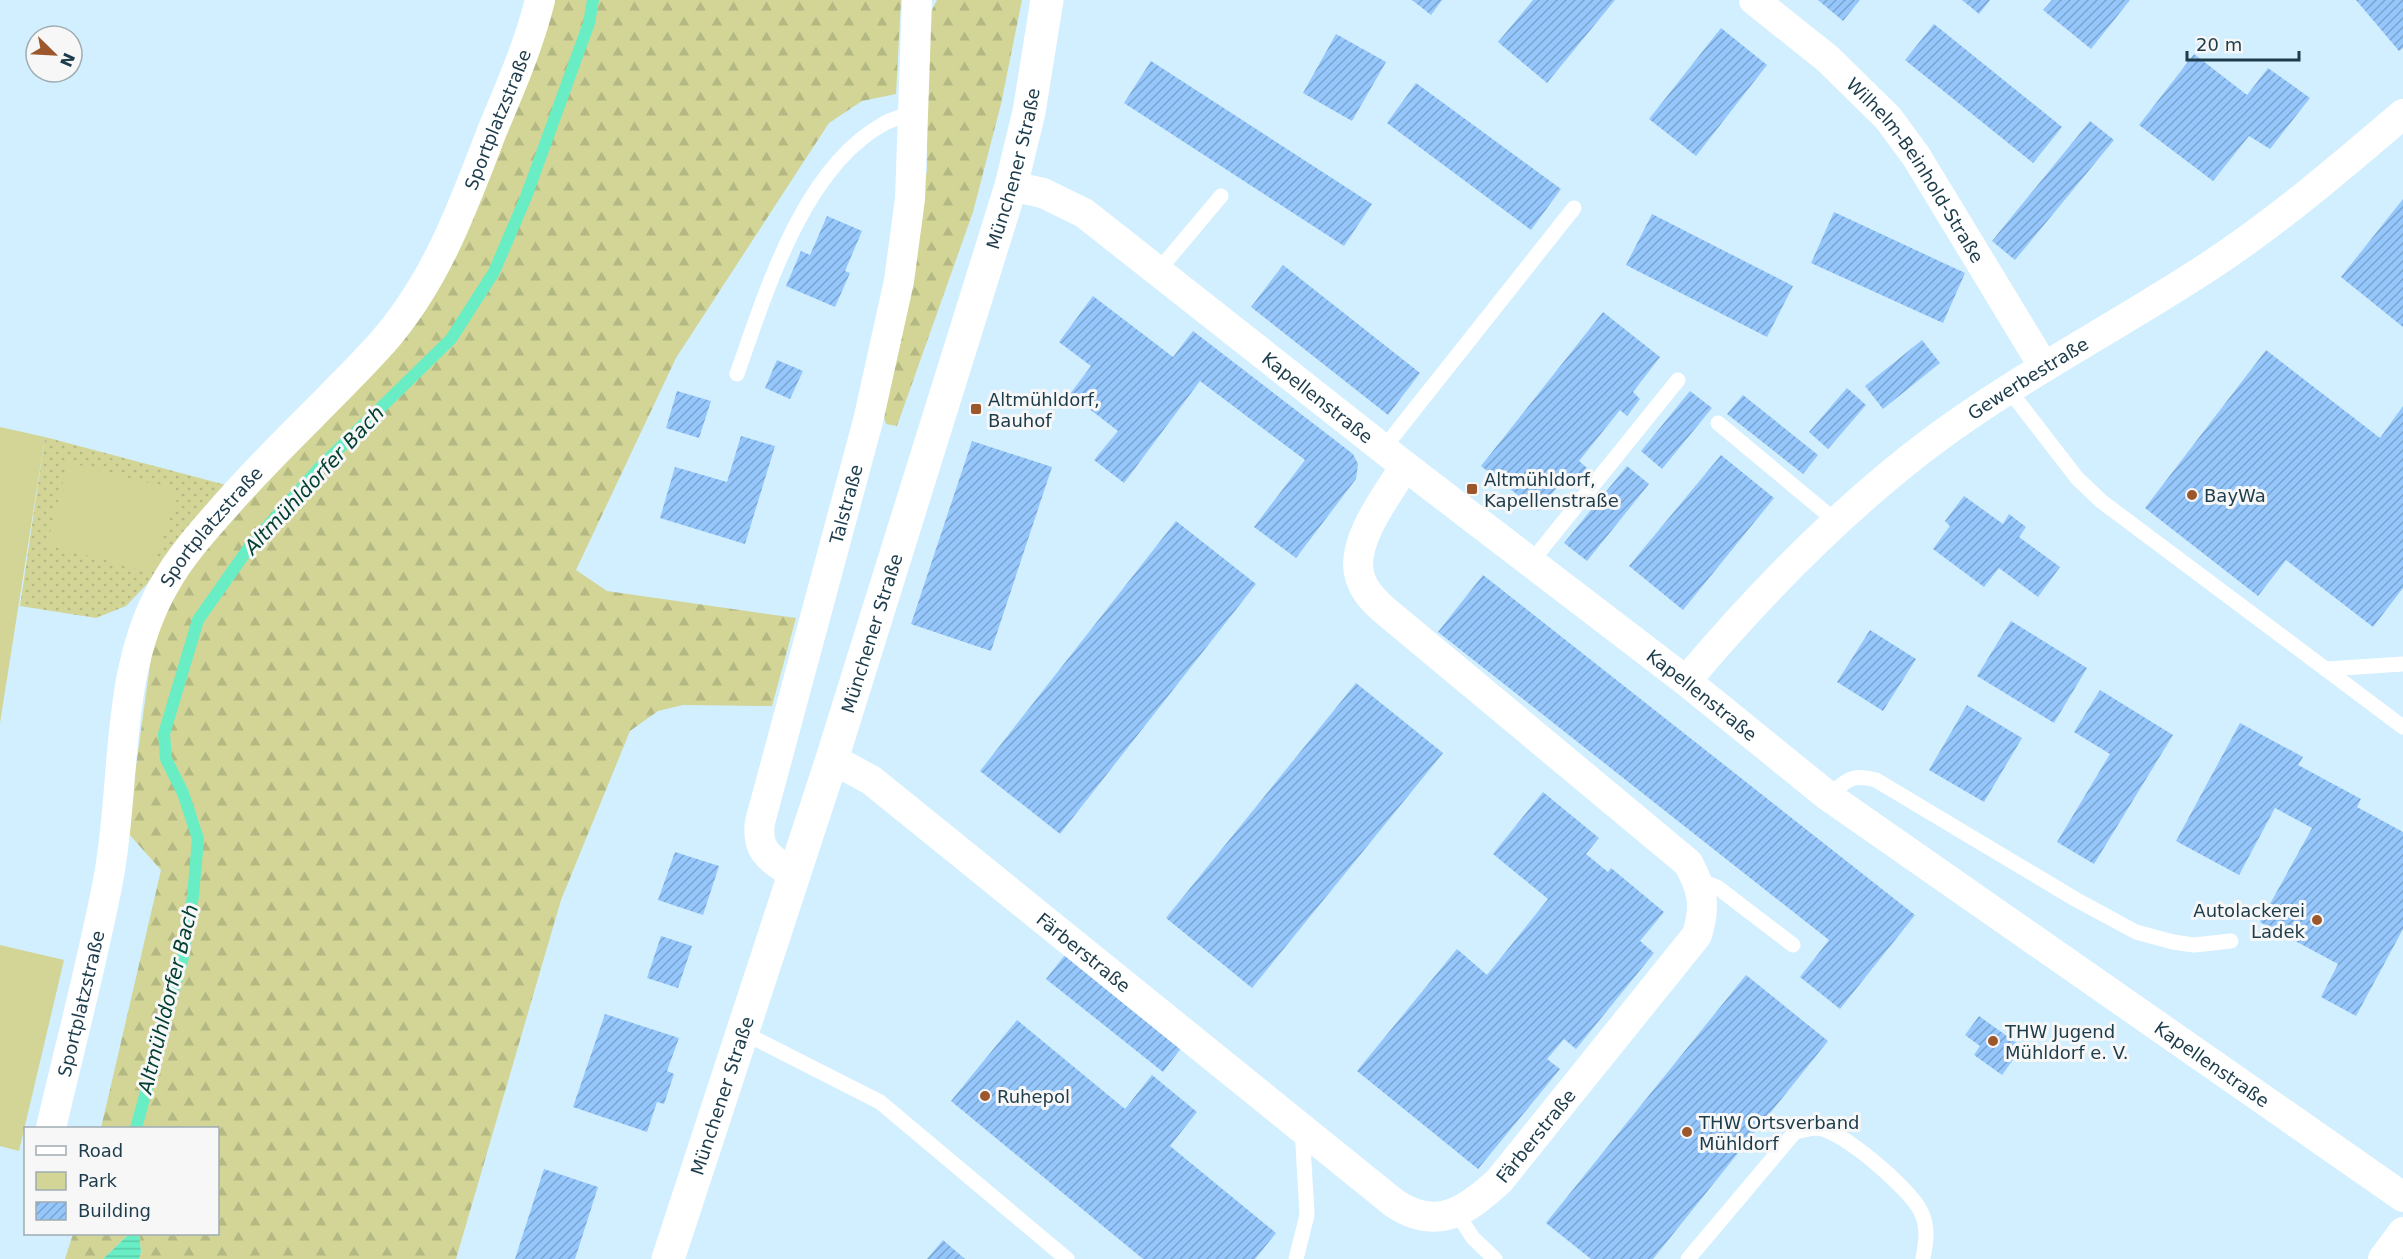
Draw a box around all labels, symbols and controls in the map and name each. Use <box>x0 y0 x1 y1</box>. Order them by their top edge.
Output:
north arrow <box>24 24 84 84</box>
scale bar <box>2187 24 2300 62</box>
text: 20 m <box>2196 34 2242 55</box>
street label: Sportplatzstraße <box>460 46 535 193</box>
text: N <box>56 50 79 70</box>
street label: Wilhelm-Beinhold-Straße <box>1843 73 1989 266</box>
street label: Münchener Straße <box>981 86 1043 252</box>
street label: Gewerbestraße <box>1964 333 2092 424</box>
street label: Kapellenstraße <box>1258 347 1377 447</box>
place label: Altmühldorf, Bauhof <box>988 389 1100 431</box>
water label: Altmühldorfer Bach <box>238 401 389 561</box>
marker: Altmühldorf, Bauhof <box>969 402 983 416</box>
street label: Sportplatzstraße <box>155 462 267 590</box>
street label: Talstraße <box>825 462 866 547</box>
place label: Altmühldorf, Kapellenstraße <box>1484 469 1619 511</box>
marker: Altmühldorf, Kapellenstraße <box>1465 482 1479 496</box>
place label: BayWa <box>2204 485 2266 506</box>
marker: BayWa <box>2185 488 2199 502</box>
street label: Münchener Straße <box>837 551 906 715</box>
street label: Kapellenstraße <box>1643 644 1761 745</box>
place label: Autolackerei Ladek <box>2193 900 2306 942</box>
water label: Altmühldorfer Bach <box>132 902 203 1098</box>
street label: Färberstraße <box>1033 908 1135 996</box>
marker: Autolackerei Ladek <box>2310 913 2324 927</box>
street label: Sportplatzstraße <box>53 928 108 1079</box>
street label: Münchener Straße <box>686 1014 757 1178</box>
street label: Kapellenstraße <box>2151 1017 2273 1111</box>
place label: THW Jugend Mühldorf e. V. <box>2004 1021 2128 1063</box>
marker: THW Jugend Mühldorf e. V. <box>1986 1034 2000 1048</box>
street label: Färberstraße <box>1491 1085 1580 1187</box>
place label: Ruhepol <box>997 1086 1070 1107</box>
marker: Ruhepol <box>978 1089 992 1103</box>
place label: THW Ortsverband Mühldorf <box>1698 1112 1859 1154</box>
marker: THW Ortsverband Mühldorf <box>1680 1125 1694 1139</box>
legend <box>24 1127 219 1235</box>
text: Road <box>78 1140 123 1161</box>
text: Park <box>78 1170 117 1191</box>
text: Building <box>78 1200 151 1221</box>

